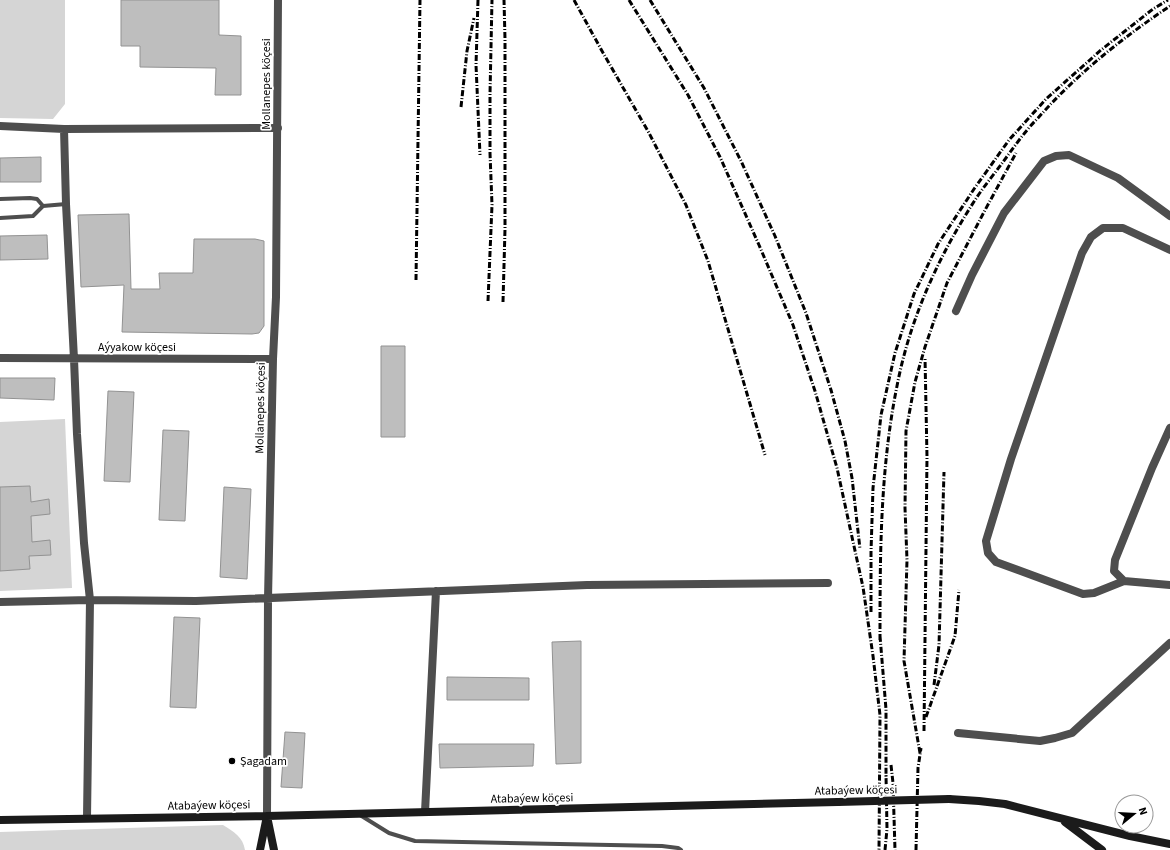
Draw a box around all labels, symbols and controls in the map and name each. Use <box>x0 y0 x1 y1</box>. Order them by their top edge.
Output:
street label: Mollanepes köçesi <box>258 38 275 130</box>
street label: Aýyakow köçesi <box>98 339 176 356</box>
street label: Mollanepes köçesi <box>251 362 270 454</box>
place label: Şagadam <box>240 753 287 770</box>
marker: Şagadam <box>227 756 237 766</box>
street label: Atabaýew köçesi <box>815 781 898 800</box>
street label: Atabaýew köçesi <box>491 789 574 808</box>
north arrow <box>1114 794 1154 834</box>
street label: Atabaýew köçesi <box>168 796 251 815</box>
text: N <box>1135 805 1151 817</box>

